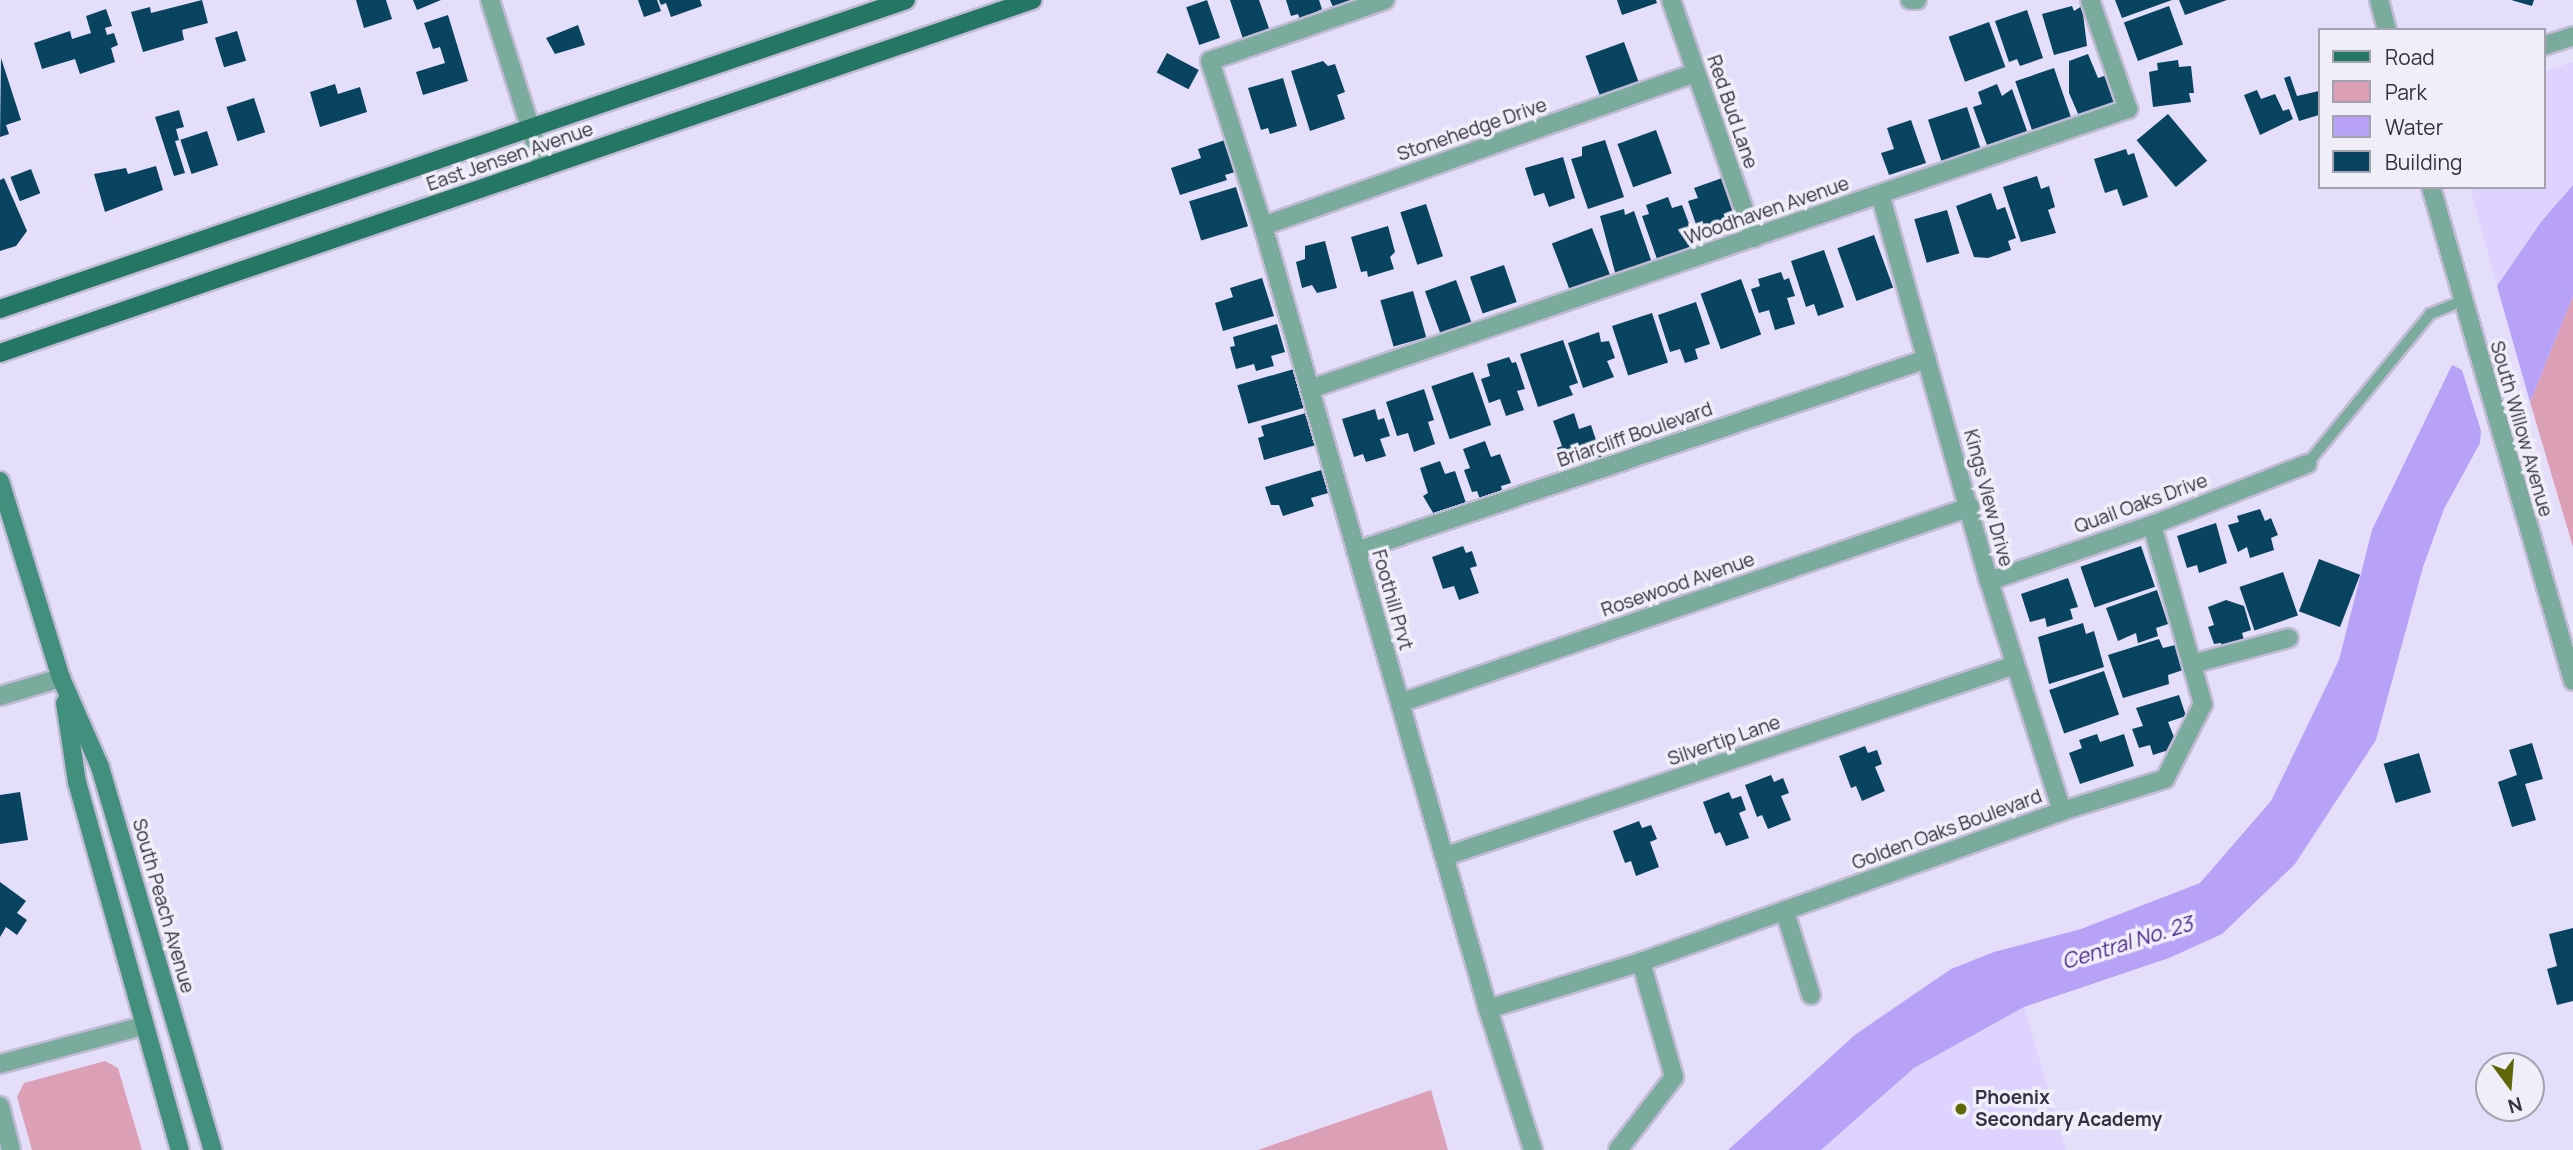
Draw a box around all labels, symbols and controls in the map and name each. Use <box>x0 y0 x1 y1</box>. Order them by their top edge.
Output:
legend <box>2318 28 2545 189</box>
text: Road <box>2385 43 2435 71</box>
street label: Red Bud Lane <box>1702 52 1762 172</box>
text: Park <box>2385 78 2427 106</box>
street label: Stonehedge Drive <box>1394 94 1550 166</box>
text: Water <box>2385 113 2443 141</box>
street label: East Jensen Avenue <box>424 118 596 196</box>
text: Building <box>2385 148 2462 176</box>
street label: Woodhaven Avenue <box>1682 172 1852 250</box>
street label: South Willow Avenue <box>2485 338 2557 520</box>
street label: Briarcliff Boulevard <box>1554 398 1716 472</box>
street label: Kings View Drive <box>1959 427 2017 569</box>
street label: Quail Oaks Drive <box>2071 469 2211 539</box>
street label: Foothill Prvt <box>1367 547 1417 653</box>
street label: Rosewood Avenue <box>1598 548 1758 622</box>
street label: Silvertip Lane <box>1665 711 1783 771</box>
street label: Golden Oaks Boulevard <box>1849 785 2045 875</box>
street label: South Peach Avenue <box>127 816 199 996</box>
water label: Central No. 23 <box>2059 910 2195 974</box>
north arrow <box>2475 1052 2545 1122</box>
place label: Phoenix Secondary Academy <box>1975 1087 2162 1131</box>
text: N <box>2505 1091 2525 1120</box>
marker: Phoenix Secondary Academy <box>1953 1101 1969 1117</box>

